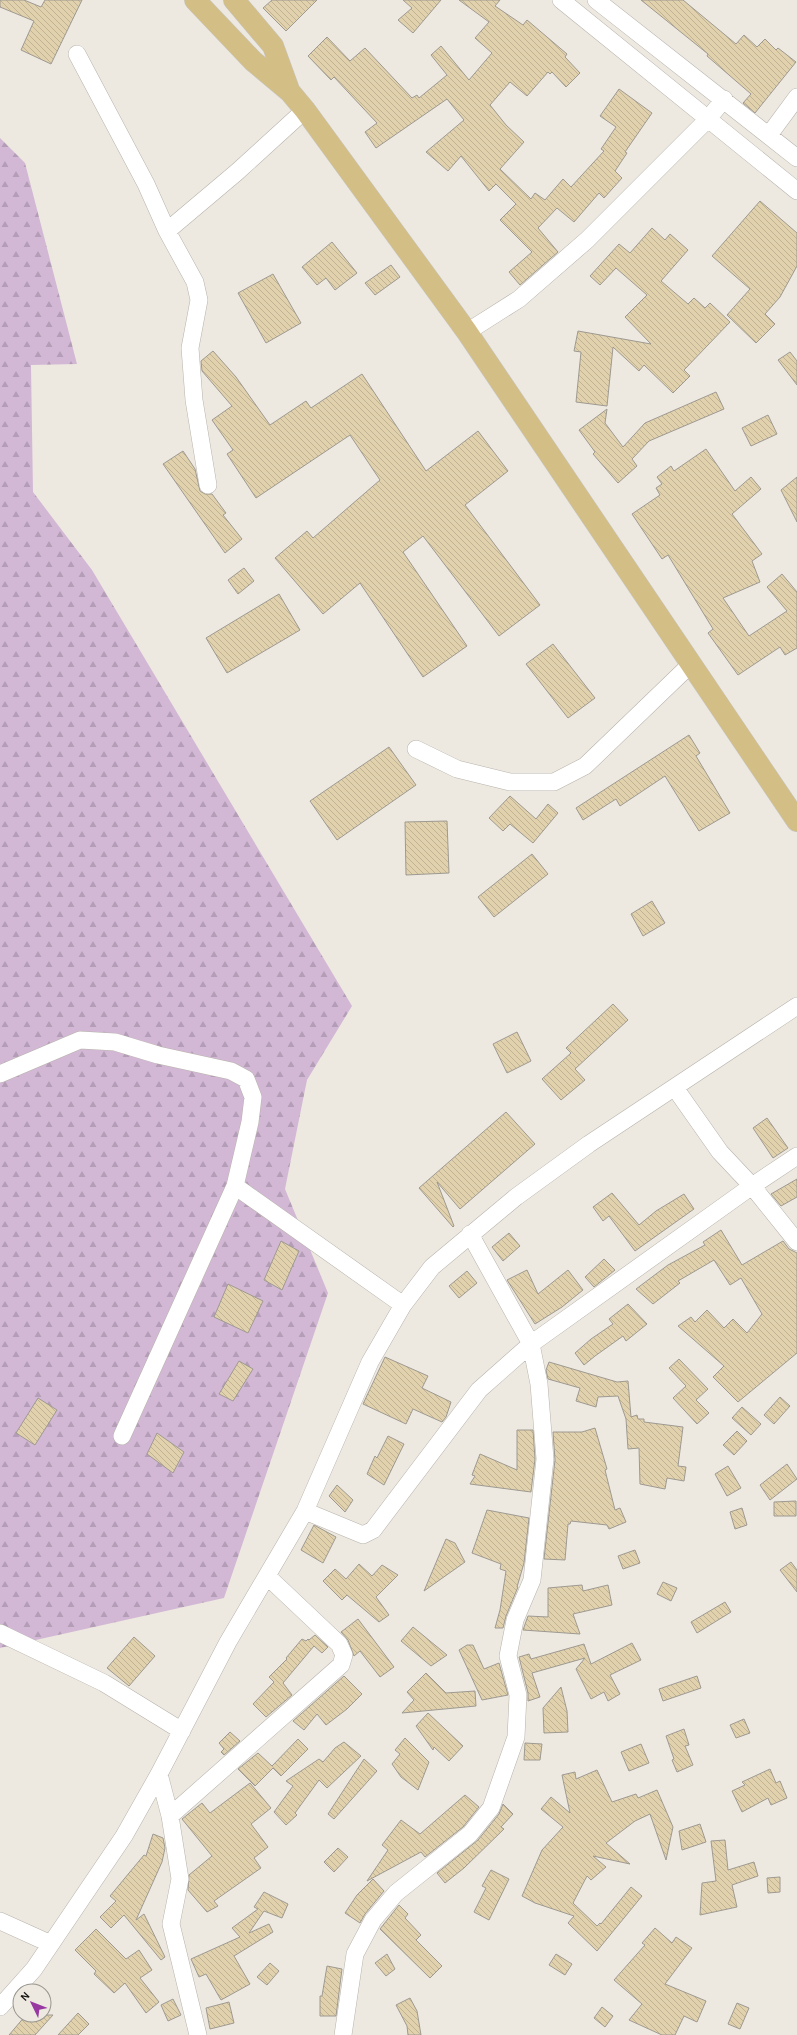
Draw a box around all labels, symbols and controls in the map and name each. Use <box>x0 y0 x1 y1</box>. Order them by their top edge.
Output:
north arrow <box>12 1983 52 2023</box>
text: N <box>18 1989 32 2004</box>

